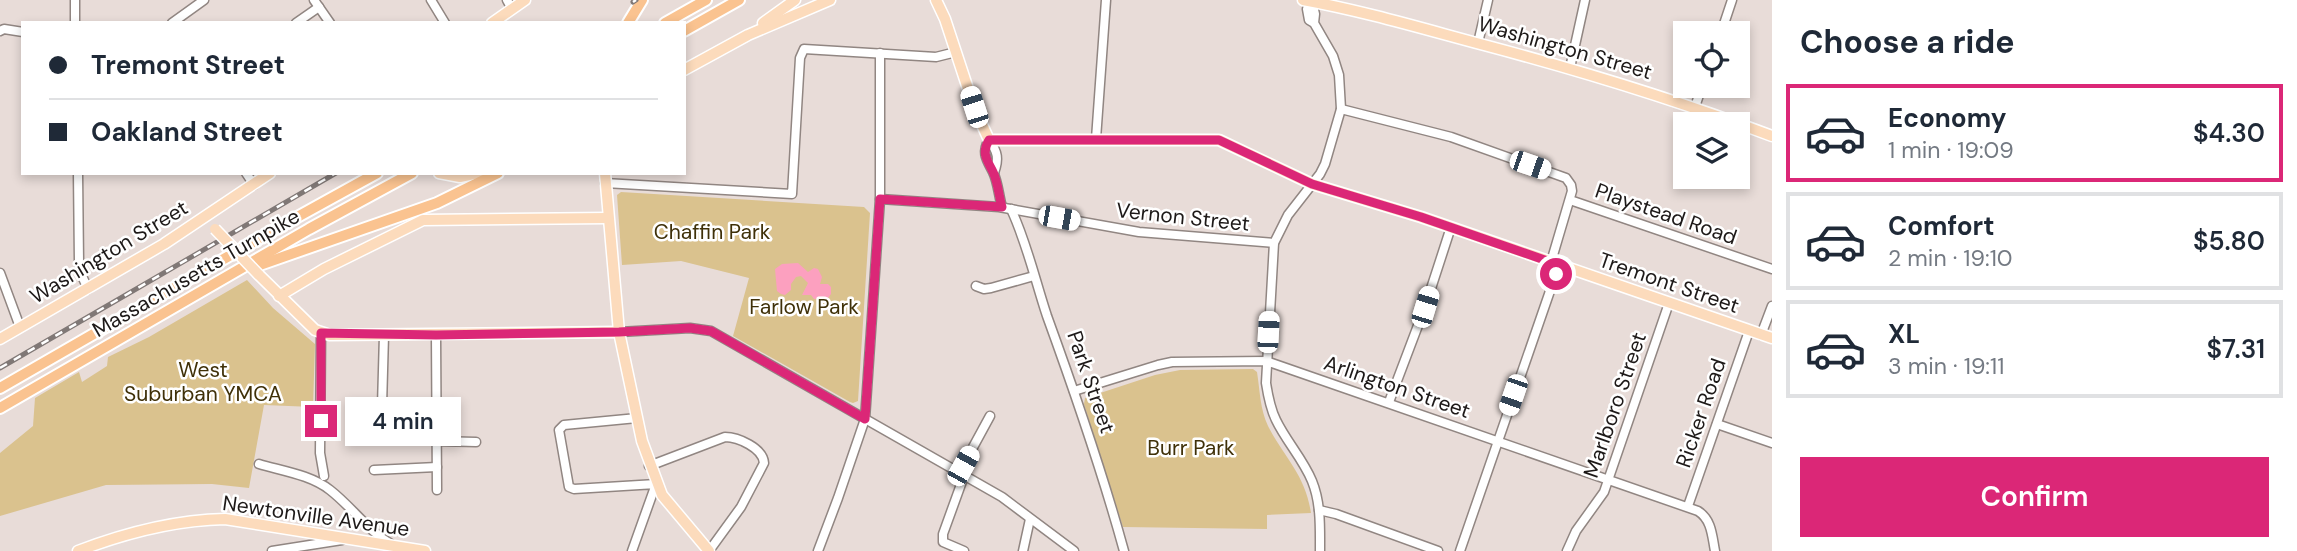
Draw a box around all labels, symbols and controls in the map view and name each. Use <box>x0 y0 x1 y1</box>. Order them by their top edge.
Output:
street label: Washington Street <box>1475 10 1655 86</box>
map controls <box>1673 21 1750 189</box>
button: locate <box>1673 21 1750 98</box>
text: Choose a ride <box>1800 21 2015 63</box>
text: Tremont Street <box>91 48 285 82</box>
car <box>958 84 991 130</box>
text: Economy <box>1888 101 2006 135</box>
icon: car <box>1804 102 1867 165</box>
button: layers <box>1673 112 1750 189</box>
text: Oakland Street <box>91 115 283 149</box>
text: $4.30 <box>2193 116 2265 150</box>
text: 1 min · 19:09 <box>1888 135 2014 165</box>
car <box>1507 148 1554 182</box>
street label: Playstead Road <box>1591 177 1741 251</box>
street label: Washington Street <box>25 194 193 310</box>
street label: Vernon Street <box>1115 196 1251 238</box>
street label: Massachusetts Turnpike <box>87 202 305 344</box>
car <box>1037 204 1082 232</box>
text: Comfort <box>1888 209 1994 243</box>
icon: car <box>1804 210 1867 273</box>
park label: Chaffin Park <box>654 218 771 246</box>
text: $5.80 <box>2193 224 2265 258</box>
text: 2 min · 19:10 <box>1888 243 2013 273</box>
street label: Tremont Street <box>1595 246 1743 320</box>
route start <box>1540 258 1572 290</box>
car <box>1409 284 1442 330</box>
park label: Farlow Park <box>749 293 859 321</box>
car <box>1257 310 1280 354</box>
text: XL <box>1888 317 1920 351</box>
icon: car <box>1804 318 1867 381</box>
street label: Park Street <box>1060 327 1122 437</box>
street label: Marlboro Street <box>1577 329 1653 481</box>
text: $7.31 <box>2207 332 2265 366</box>
street label: Arlington Street <box>1320 349 1474 425</box>
text: 3 min · 19:11 <box>1888 351 2004 381</box>
street label: Ricker Road <box>1669 355 1733 471</box>
park label: West Suburban YMCA <box>124 356 282 408</box>
car <box>1497 372 1530 418</box>
callout: 4 min <box>346 396 461 446</box>
route end <box>305 405 337 437</box>
text: 4 min <box>372 406 434 436</box>
park label: Burr Park <box>1147 434 1235 462</box>
car <box>944 443 983 489</box>
button: Confirm <box>1800 457 2269 537</box>
street label: Newtonville Avenue <box>221 489 411 543</box>

